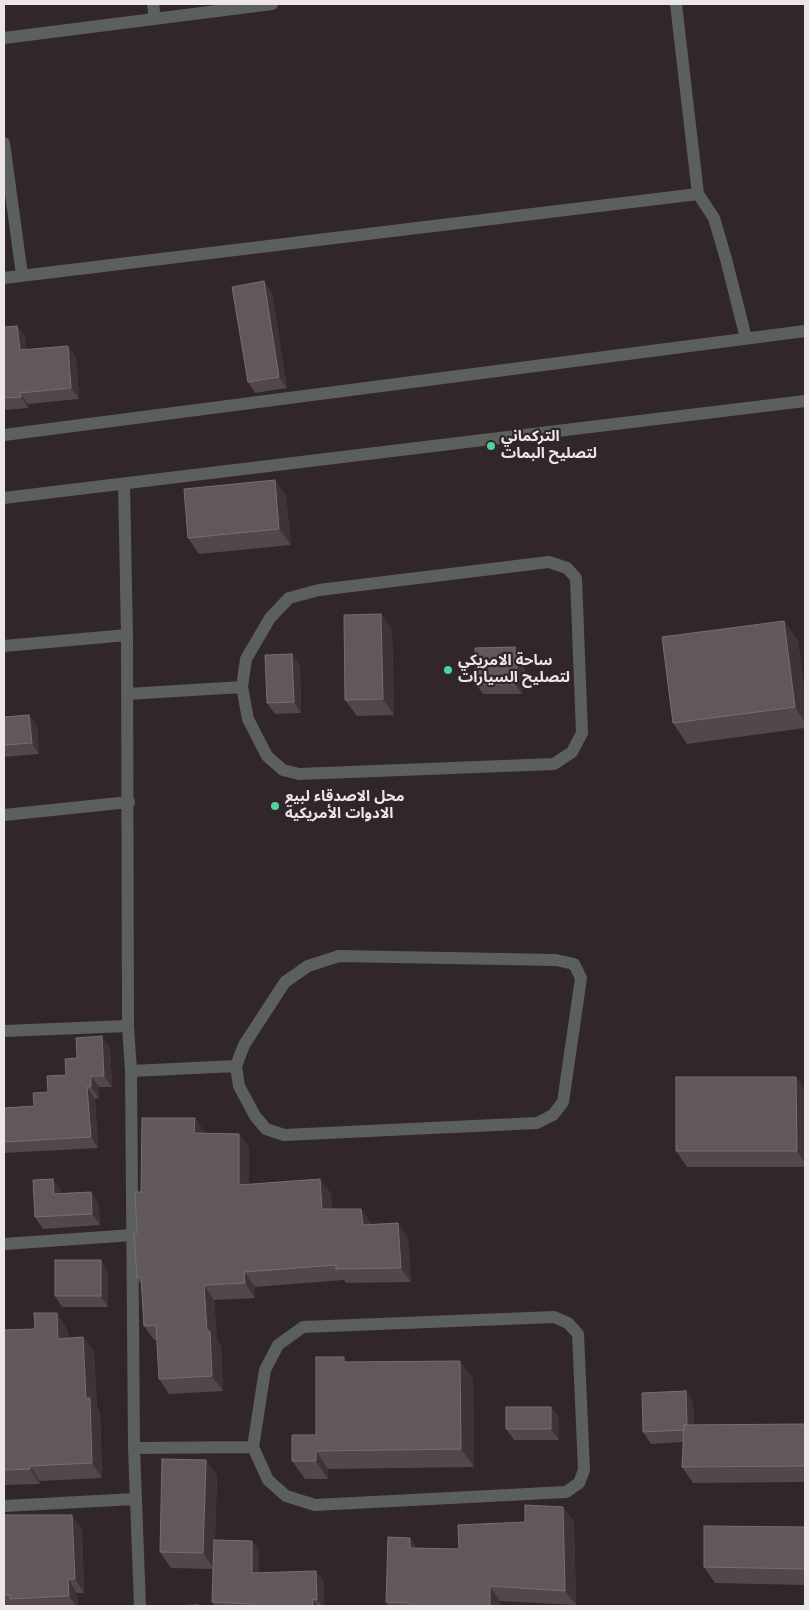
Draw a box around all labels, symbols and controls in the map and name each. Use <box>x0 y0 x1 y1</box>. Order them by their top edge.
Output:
place label: التركماني لتصليح البمات <box>501 428 597 463</box>
marker: التركماني لتصليح البمات <box>485 440 497 452</box>
place label: ساحة الامريكي لتصليح السيارات <box>458 652 570 687</box>
marker: ساحة الامريكي لتصليح السيارات <box>442 664 454 676</box>
place label: محل الاصدقاء لبيع الادوات الأمريكية <box>285 788 405 823</box>
marker: محل الاصدقاء لبيع الادوات الأمريكية <box>269 800 281 812</box>

